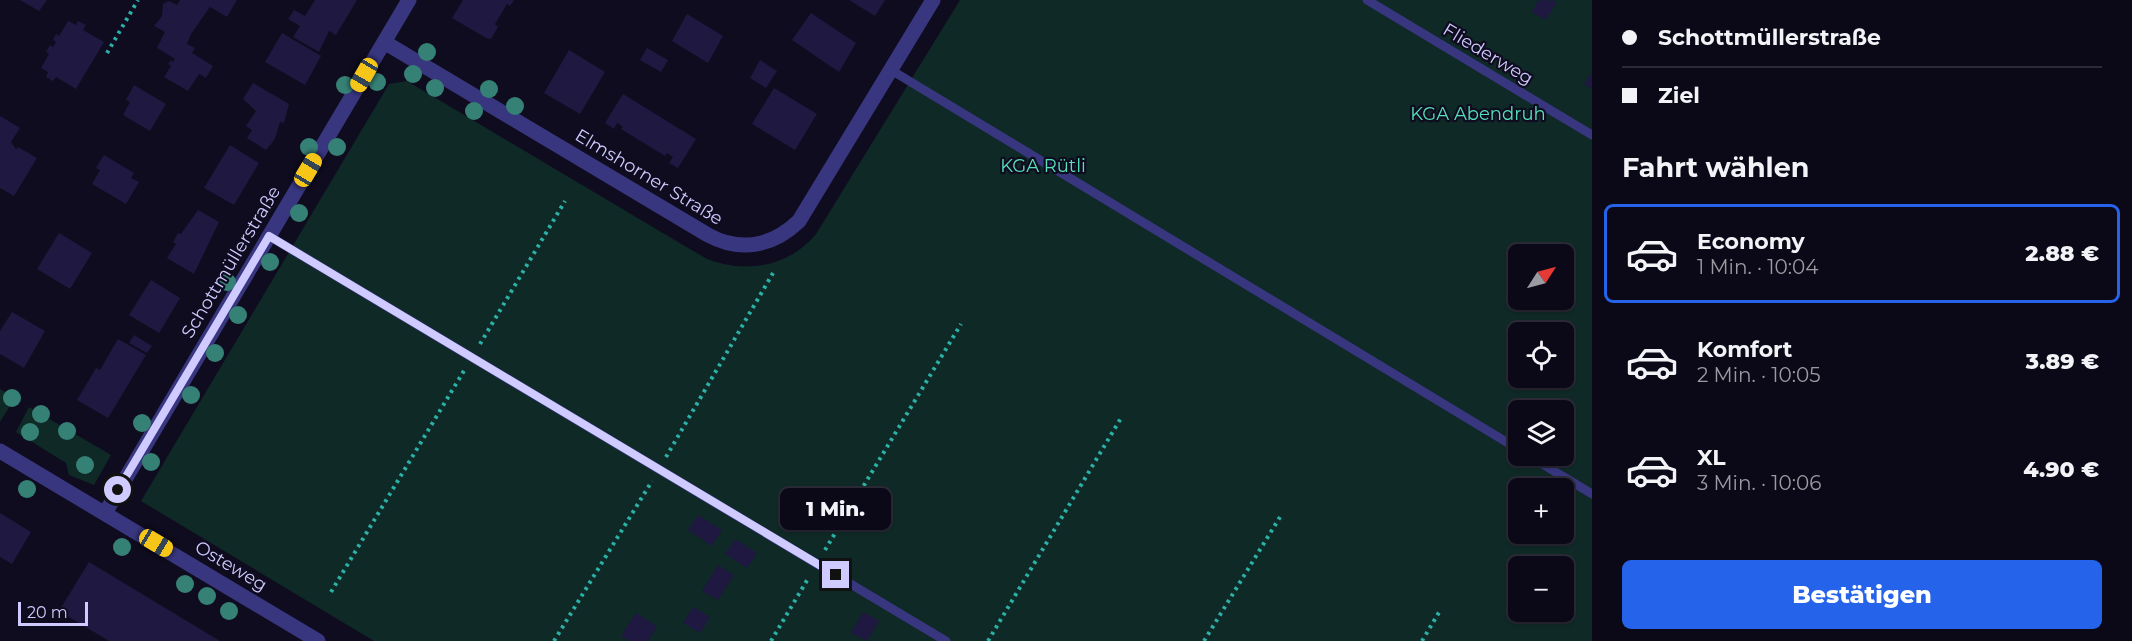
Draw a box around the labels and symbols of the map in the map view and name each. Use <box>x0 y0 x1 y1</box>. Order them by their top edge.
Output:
street label: Fliederweg <box>1439 18 1537 90</box>
car <box>347 55 381 95</box>
park label: KGA Abendruh <box>1410 103 1546 125</box>
street label: Elmshorner Straße <box>571 124 727 230</box>
car <box>291 150 325 190</box>
park label: KGA Rütli <box>1000 155 1086 177</box>
street label: Schottmüllerstraße <box>177 182 285 342</box>
north arrow <box>1508 244 1574 310</box>
route start <box>104 476 131 503</box>
callout: 1 Min. <box>780 488 892 530</box>
car <box>136 526 176 560</box>
street label: Osteweg <box>191 536 271 596</box>
route end <box>822 561 849 588</box>
scale bar <box>18 599 88 626</box>

